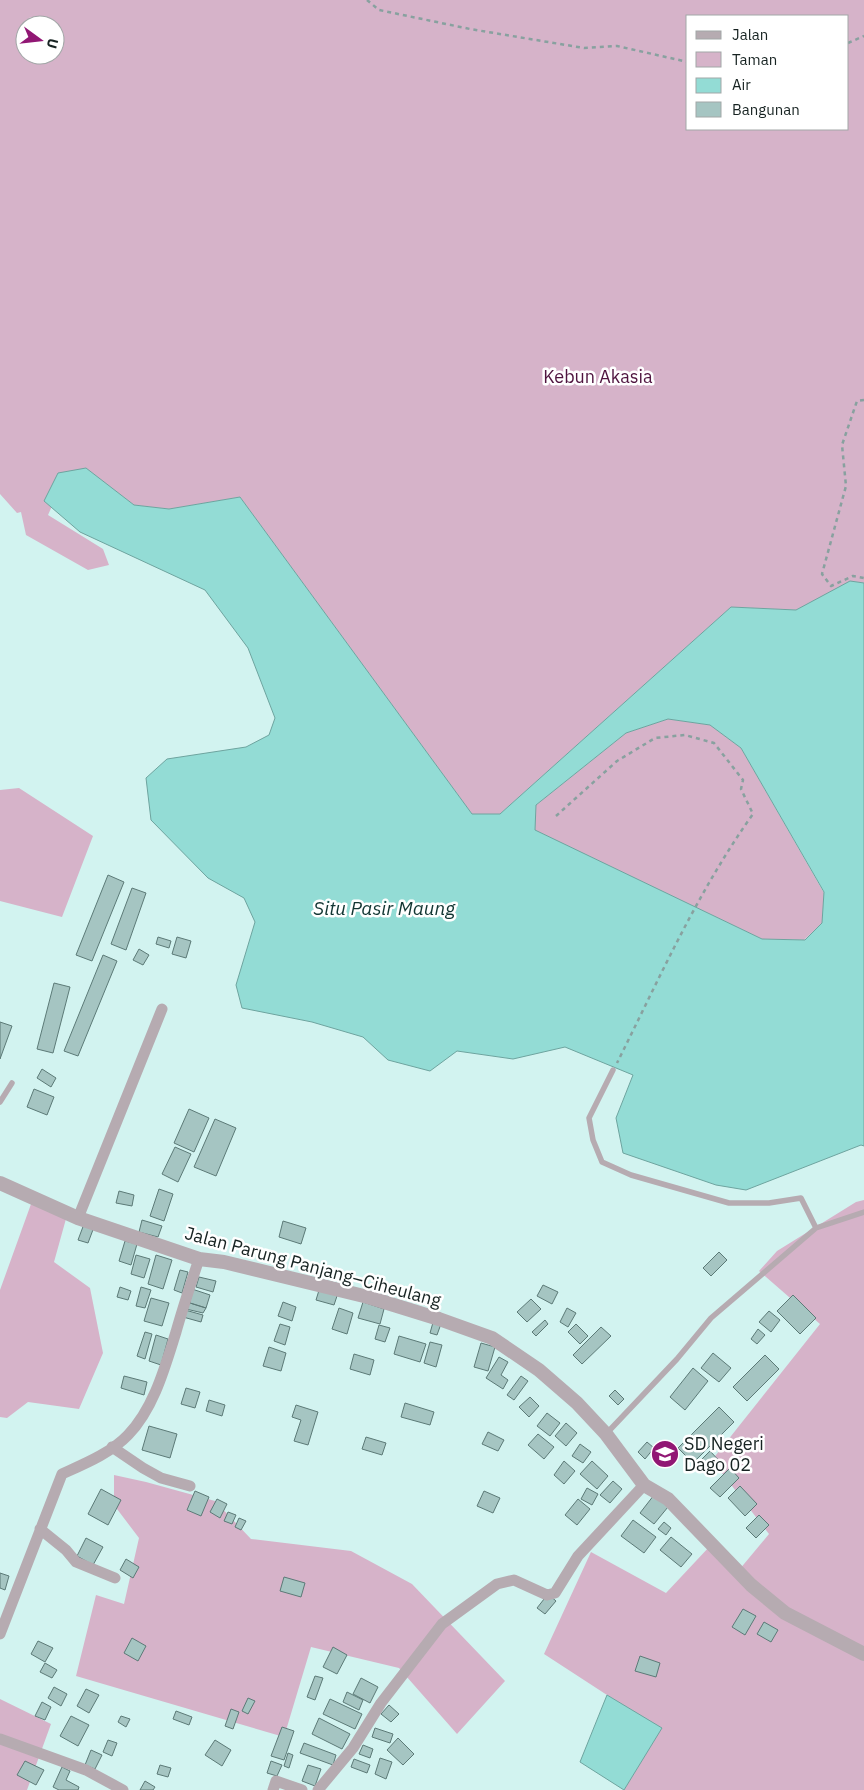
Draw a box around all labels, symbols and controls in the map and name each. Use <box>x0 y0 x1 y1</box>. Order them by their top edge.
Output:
north arrow <box>15 15 65 65</box>
legend <box>686 15 849 130</box>
text: Jalan <box>732 25 768 44</box>
text: U <box>43 36 63 50</box>
text: Taman <box>732 50 777 69</box>
text: Air <box>732 75 751 94</box>
text: Bangunan <box>732 100 800 119</box>
park label: Kebun Akasia <box>543 365 653 388</box>
water label: Situ Pasir Maung <box>313 896 456 920</box>
street label: Jalan Parung Panjang–Ciheulang <box>182 1221 444 1312</box>
place label: SD Negeri Dago 02 <box>684 1432 764 1476</box>
school or university icon: SD Negeri Dago 02 <box>650 1439 680 1469</box>

